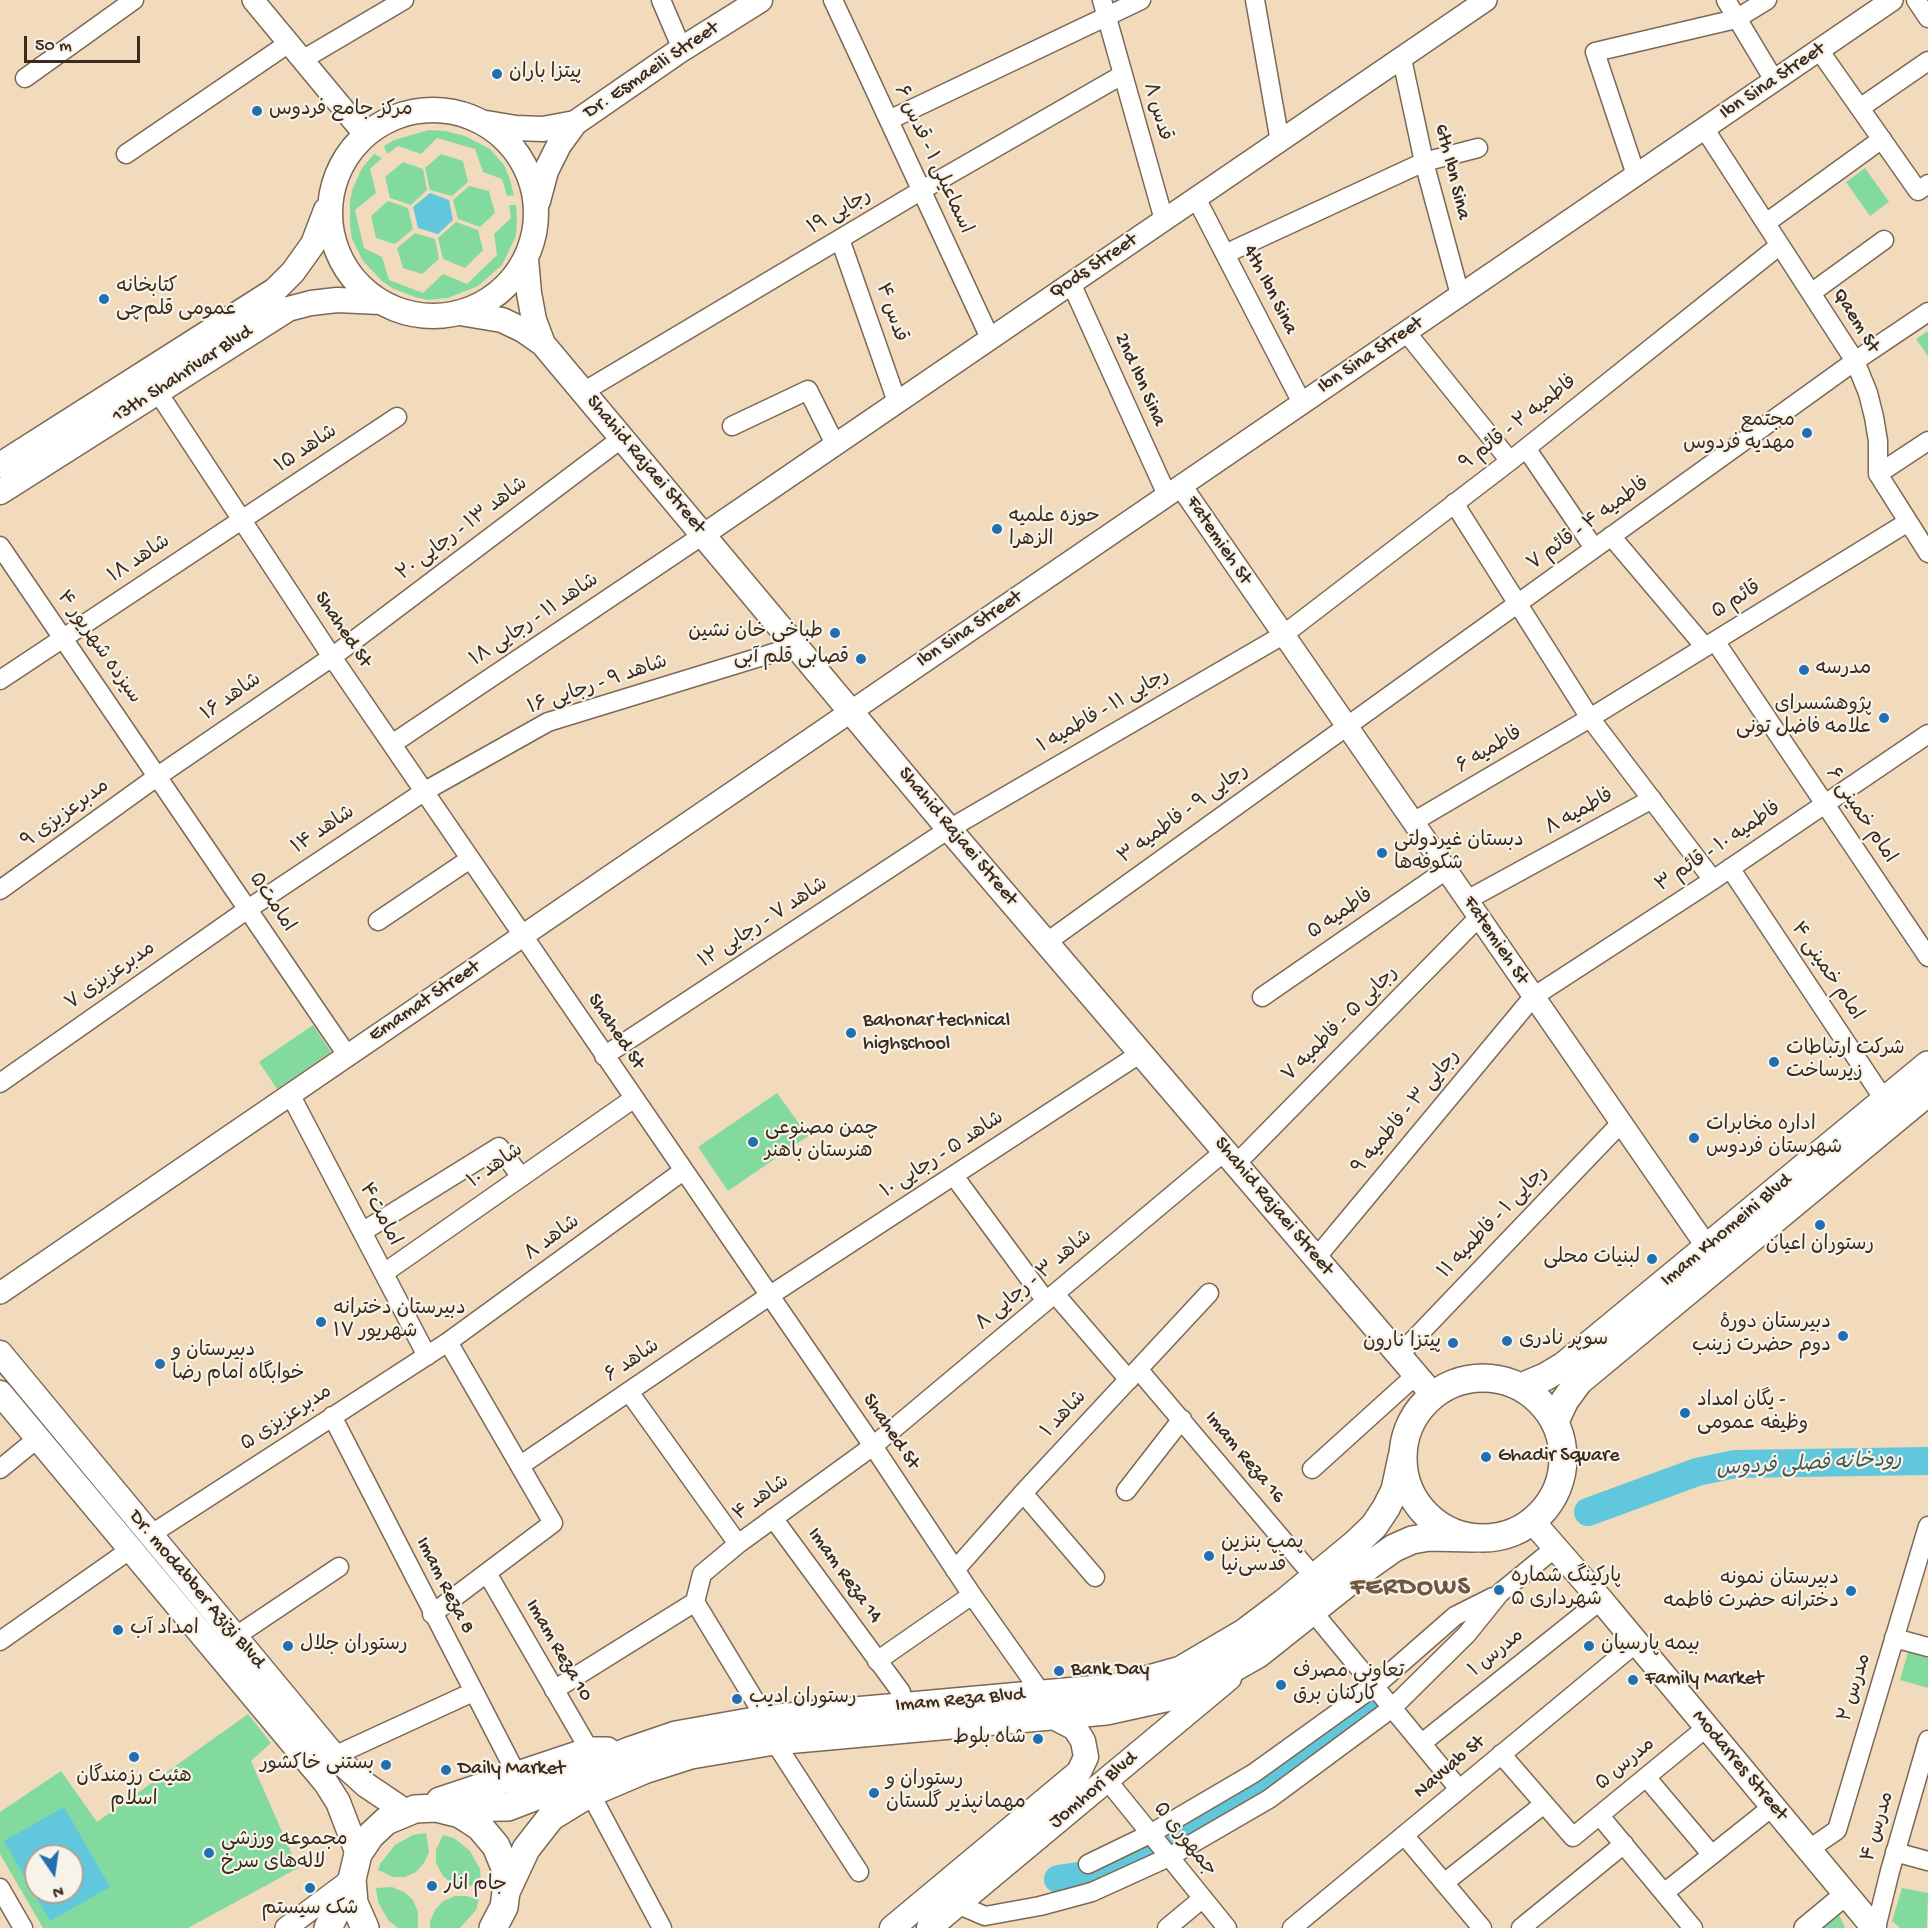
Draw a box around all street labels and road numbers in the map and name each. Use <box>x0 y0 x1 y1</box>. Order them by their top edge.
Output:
street label: Dr. Esmaeili Street <box>580 17 724 125</box>
street label: Ibn Sina Street <box>1716 38 1830 126</box>
street label: قدس ۸ <box>1136 80 1176 144</box>
street label: اسماعیلی ۱ - قدس ۶ <box>887 82 977 238</box>
street label: 6th Ibn Sina <box>1428 122 1474 222</box>
street label: رجایی ۱۹ <box>804 185 876 241</box>
street label: Qods Street <box>1045 229 1143 305</box>
street label: 4th Ibn Sina <box>1236 241 1302 339</box>
street label: قدس ۴ <box>869 280 911 346</box>
street label: Qaem St <box>1826 284 1884 358</box>
street label: Ibn Sina Street <box>1314 312 1428 400</box>
street label: 13th Shahrivar Blvd <box>108 321 258 429</box>
street label: 2nd Ibn Sina <box>1108 330 1170 430</box>
street label: فاطمیه ۲ - قائم ۹ <box>1456 371 1582 477</box>
street label: Shahid Rajaei Street <box>580 391 710 539</box>
street label: شاهد ۱۵ <box>271 421 343 479</box>
street label: شاهد ۱۳ - رجایی ۲۰ <box>393 473 533 587</box>
street label: فاطمیه ۴ - قائم ۷ <box>1523 473 1655 577</box>
street label: Fatemieh St <box>1180 492 1256 590</box>
street label: شاهد ۱۸ <box>104 531 176 589</box>
street label: شاهد ۱۱ - رجایی ۱۸ <box>466 569 604 673</box>
street label: قائم ۵ <box>1708 577 1766 625</box>
street label: Ibn Sina Street <box>913 586 1027 674</box>
street label: سیزده شهریور ۴ <box>50 587 146 709</box>
street label: Shahed St <box>308 588 376 672</box>
street label: شاهد ۹ - رجایی ۱۶ <box>525 651 671 721</box>
street label: رجایی ۱۱ - فاطمیه ۱ <box>1034 665 1174 759</box>
street label: شاهد ۱۶ <box>197 669 267 727</box>
street label: فاطمیه ۶ <box>1453 722 1527 780</box>
street label: رجایی ۹ - فاطمیه ۳ <box>1114 760 1254 870</box>
street label: Shahid Rajaei Street <box>892 763 1022 911</box>
street label: امام خمینی ۶ <box>1819 764 1901 868</box>
street label: مدبرعزیزی ۹ <box>17 775 115 855</box>
street label: فاطمیه ۸ <box>1542 784 1618 842</box>
street label: فاطمیه ۱۰ - قائم ۳ <box>1652 797 1786 899</box>
street label: شاهد ۱۴ <box>288 801 360 861</box>
street label: امامت۵ <box>242 869 300 937</box>
street label: شاهد ۷ - رجایی ۱۲ <box>695 873 833 975</box>
street label: فاطمیه ۵ <box>1303 884 1379 946</box>
street label: Fatemieh St <box>1457 892 1533 990</box>
street label: امام خمینی ۴ <box>1784 918 1868 1026</box>
street label: مدبرعزیزی ۷ <box>61 937 161 1017</box>
street label: Emamat Street <box>365 956 485 1048</box>
street label: رجایی ۵ - فاطمیه ۷ <box>1278 962 1404 1088</box>
street label: Shahed St <box>581 990 649 1074</box>
street label: رجایی ۳ - فاطمیه ۹ <box>1348 1046 1466 1180</box>
street label: شاهد ۵ - رجایی ۱۰ <box>877 1107 1009 1205</box>
street label: Shahid Rajaei Street <box>1208 1133 1338 1281</box>
street label: شاهد ۱۰ <box>464 1139 528 1195</box>
street label: رجایی ۱ - فاطمیه ۱۱ <box>1434 1161 1554 1285</box>
street label: Imam Khomeini Blvd <box>1657 1169 1797 1293</box>
street label: امامت۴ <box>352 1179 406 1251</box>
street label: شاهد ۸ <box>521 1211 585 1267</box>
street label: شاهد ۳ - رجایی ۸ <box>972 1225 1098 1337</box>
street label: شاهد ۶ <box>601 1335 665 1389</box>
street label: مدبرعزیزی ۵ <box>237 1381 337 1457</box>
street label: شاهد ۱ <box>1037 1386 1093 1444</box>
street label: Shahed St <box>856 1390 924 1474</box>
street label: Imam Reza 16 <box>1199 1407 1289 1509</box>
street label: شاهد ۴ <box>729 1471 795 1527</box>
street label: Dr. modabber Azizi Blvd <box>123 1506 269 1674</box>
street label: Imam Reza 14 <box>801 1524 887 1628</box>
street label: Imam Reza 8 <box>409 1534 479 1638</box>
street label: Imam Reza 10 <box>519 1596 597 1706</box>
street label: مدرس ۱ <box>1465 1625 1529 1683</box>
street label: مدرس ۲ <box>1834 1651 1878 1725</box>
street label: Imam Reza Blvd <box>894 1683 1026 1719</box>
street label: Modarres Street <box>1686 1706 1792 1826</box>
street label: Navvab St <box>1409 1731 1491 1805</box>
street label: مدرس ۵ <box>1591 1733 1661 1797</box>
street label: Jomhori Blvd <box>1045 1747 1143 1835</box>
street label: مدرس ۴ <box>1858 1789 1900 1865</box>
street label: جمهوری ۵ <box>1147 1798 1221 1882</box>

